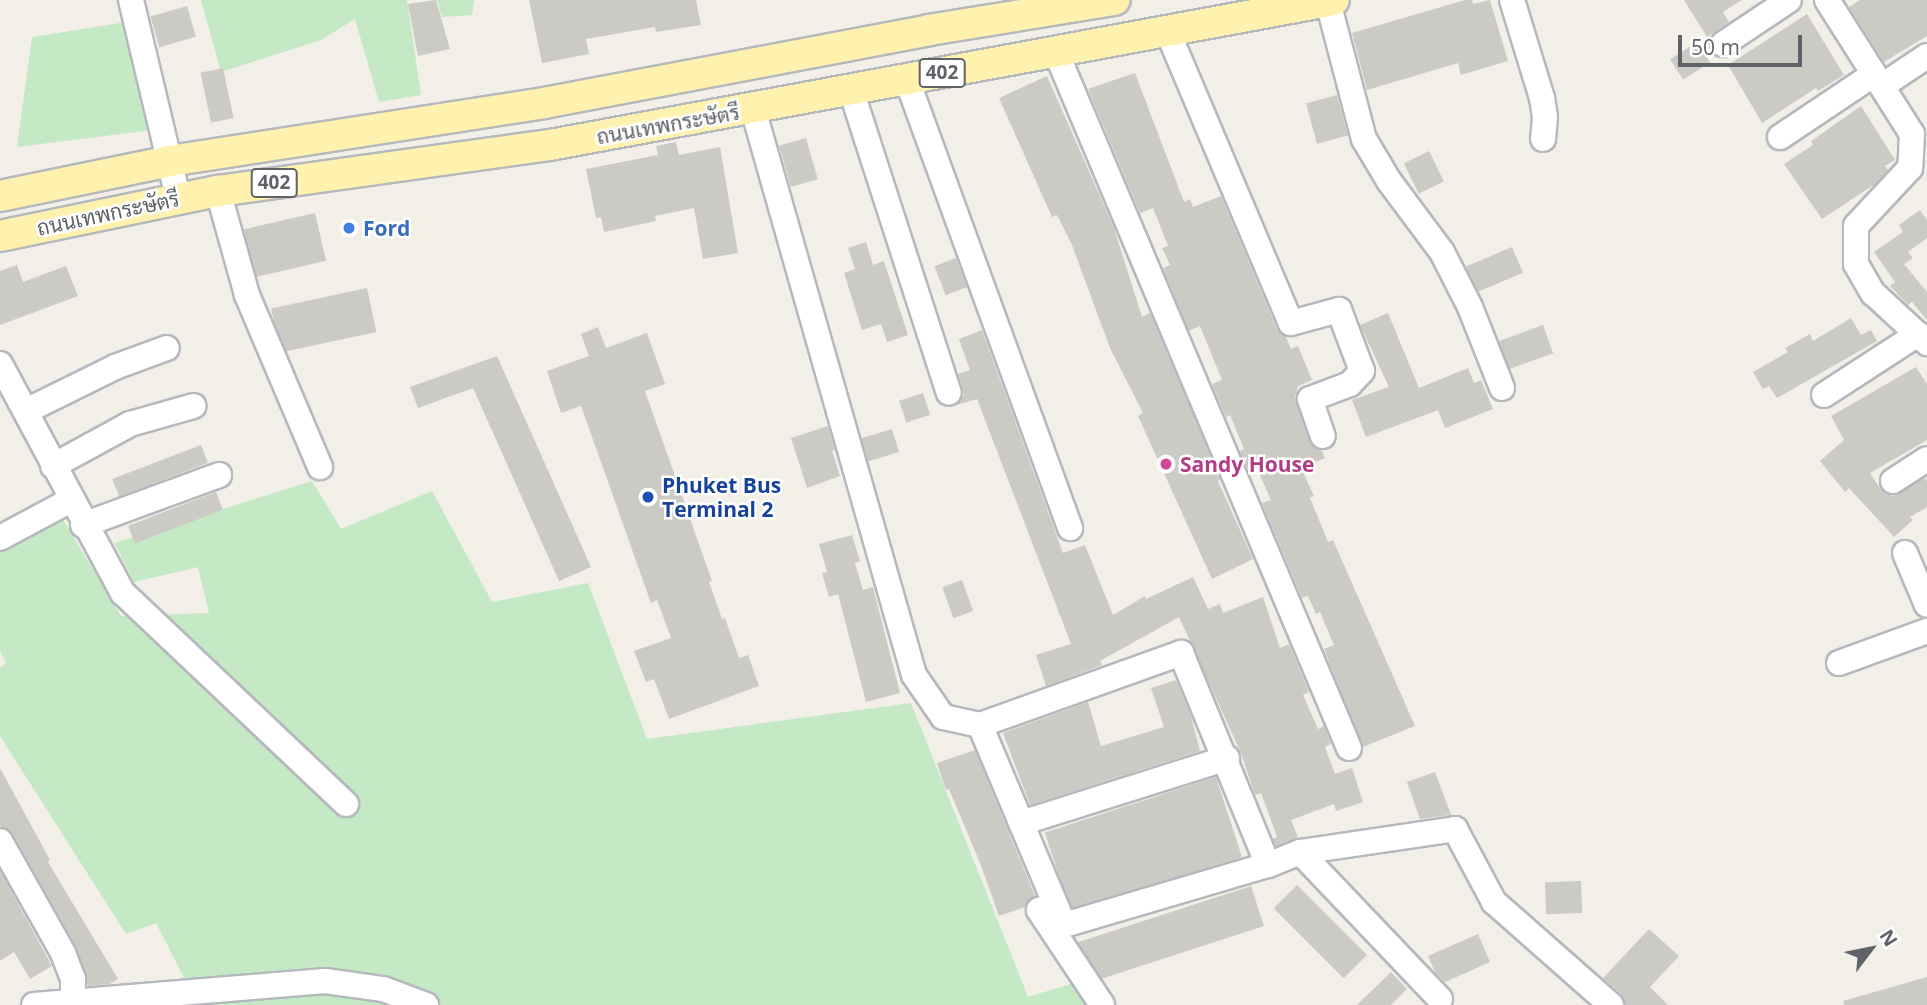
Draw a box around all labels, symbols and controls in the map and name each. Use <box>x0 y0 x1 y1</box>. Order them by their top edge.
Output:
scale bar <box>1682 21 1806 65</box>
text: 50 m <box>1691 33 1740 61</box>
road number: 402 <box>918 58 967 88</box>
street label: ถนนเทพกระษัตรี <box>594 99 742 149</box>
road number: 402 <box>250 168 298 198</box>
street label: ถนนเทพกระษัตรี <box>34 186 182 240</box>
place label: Ford <box>363 215 410 241</box>
marker: Ford <box>341 220 357 236</box>
place label: Sandy House <box>1180 451 1314 477</box>
marker: Sandy House <box>1158 456 1174 472</box>
place label: Phuket Bus Terminal 2 <box>662 472 781 522</box>
marker: Phuket Bus Terminal 2 <box>640 489 656 505</box>
north arrow <box>1836 914 1906 984</box>
text: N <box>1874 924 1904 951</box>

